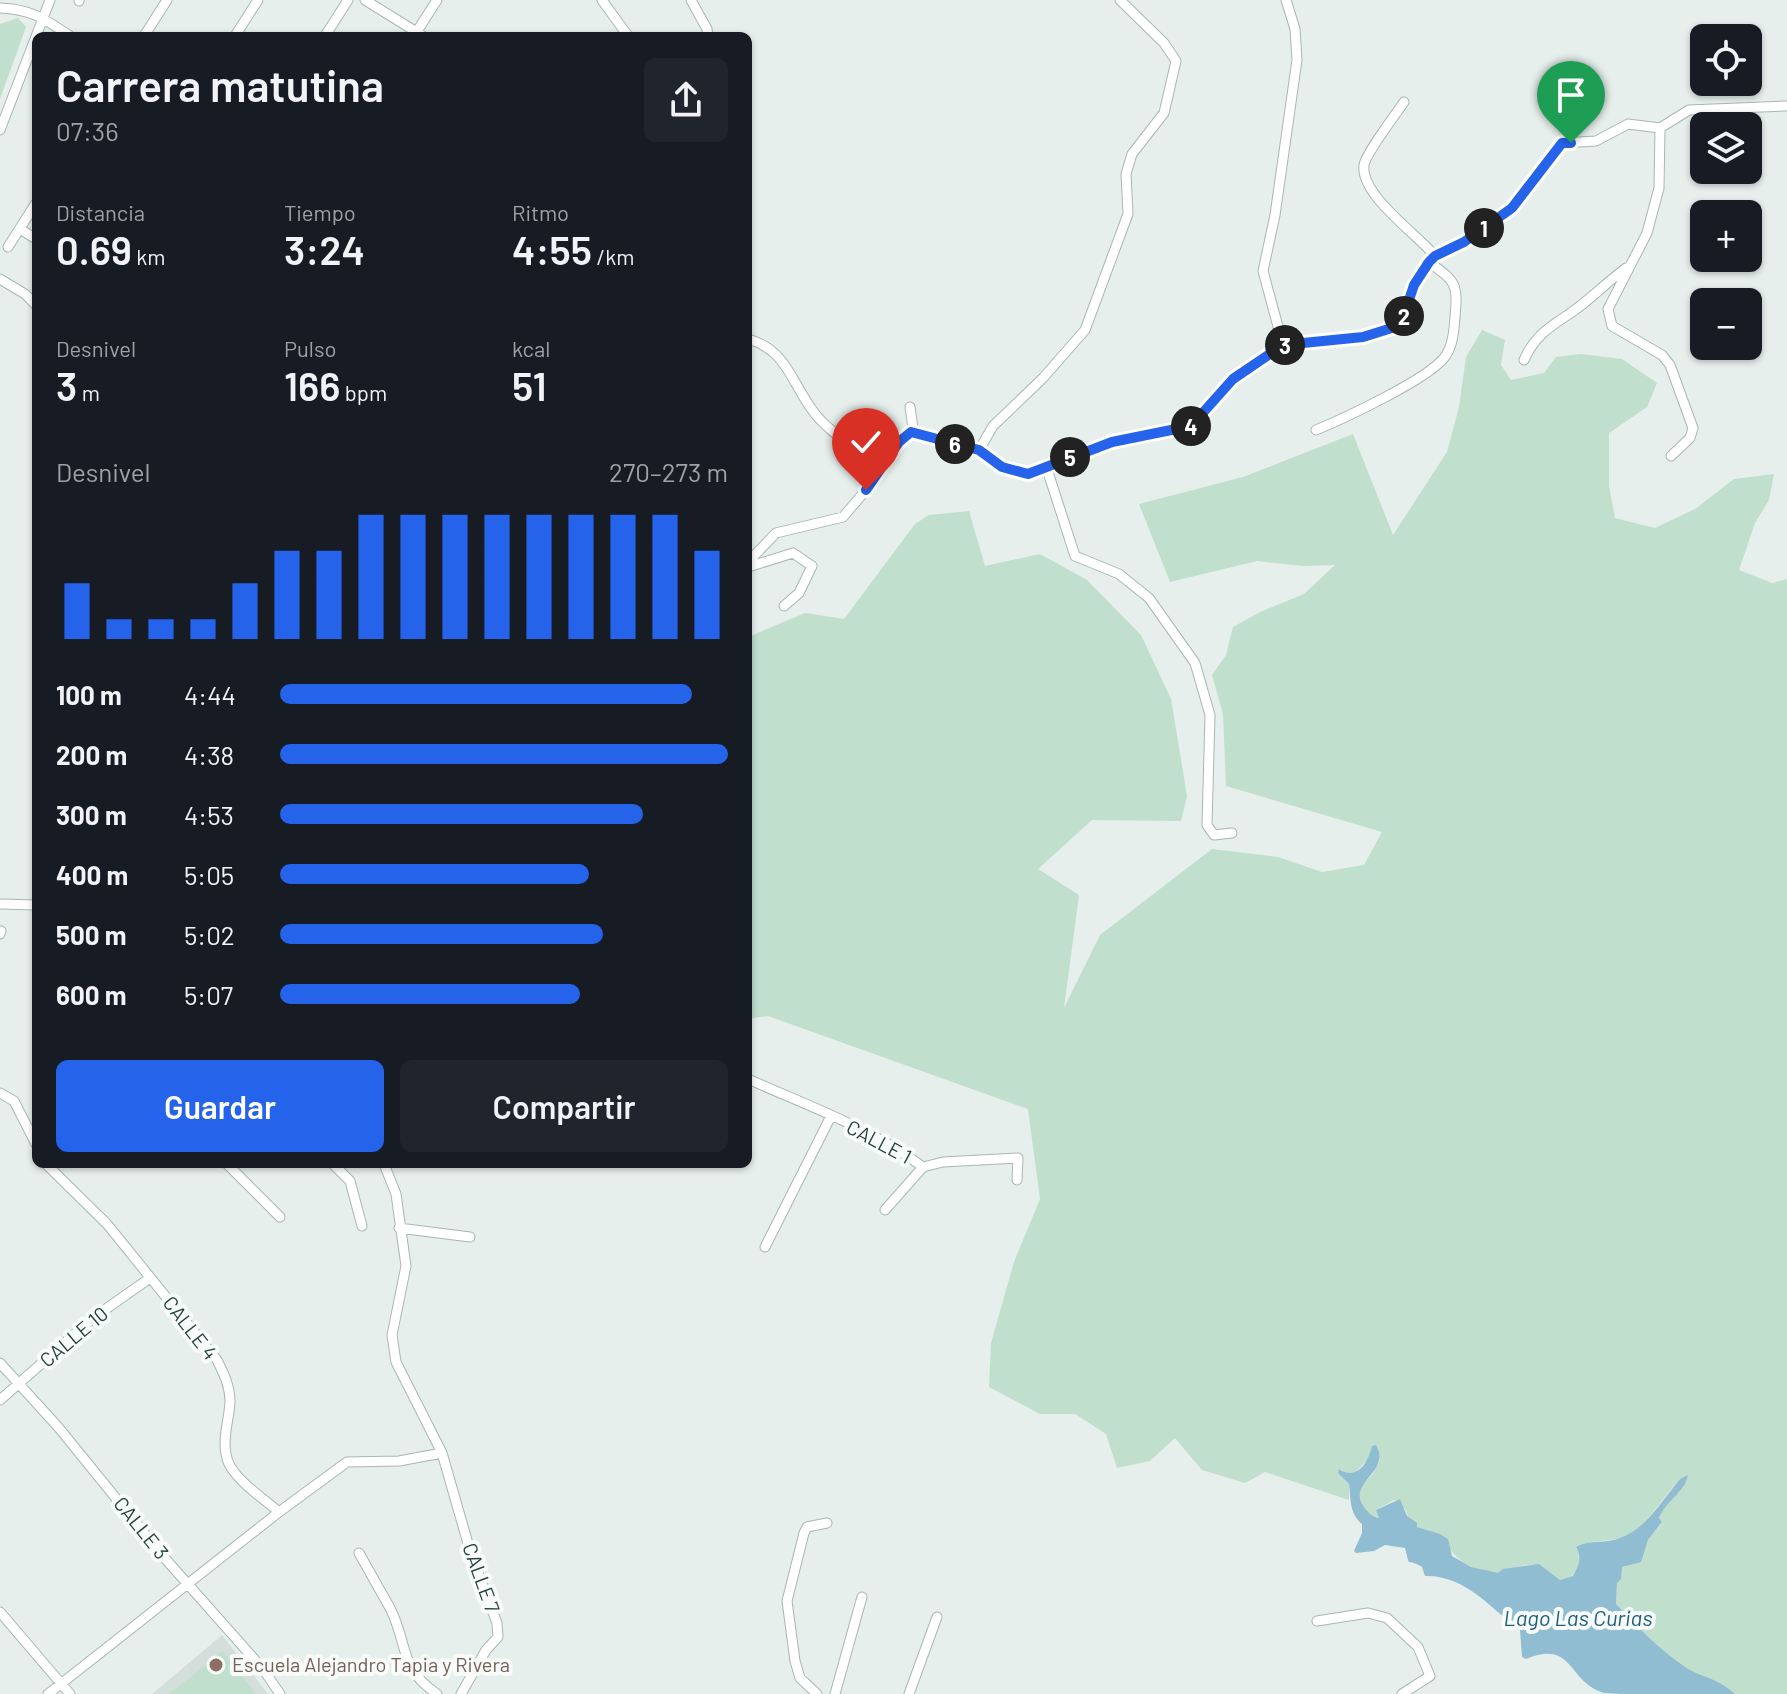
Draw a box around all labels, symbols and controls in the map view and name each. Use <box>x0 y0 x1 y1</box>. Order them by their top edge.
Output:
map controls <box>1690 24 1762 360</box>
button: locate <box>1690 24 1762 96</box>
text: Carrera matutina <box>56 58 384 111</box>
button: share <box>644 58 728 142</box>
pin <box>1537 61 1605 143</box>
icon: arrive <box>1549 73 1593 117</box>
button: layers <box>1690 112 1762 184</box>
text: 07:36 <box>56 115 119 146</box>
text: Distancia <box>56 199 145 225</box>
text: Tiempo <box>284 199 356 225</box>
text: Ritmo <box>512 199 569 225</box>
button: + <box>1690 200 1762 272</box>
pin: 1 <box>1464 208 1504 248</box>
text: 1 <box>1480 215 1488 241</box>
text: 0.69 <box>56 225 132 273</box>
text: 3:24 <box>284 225 365 273</box>
text: 4:55 <box>512 225 592 273</box>
text: km <box>132 243 166 269</box>
text: /km <box>592 243 634 269</box>
button: − <box>1690 288 1762 360</box>
pin: 2 <box>1384 296 1424 336</box>
text: 2 <box>1398 303 1410 329</box>
pin: 3 <box>1265 325 1305 365</box>
text: 3 <box>1279 332 1291 358</box>
text: Desnivel <box>56 335 136 361</box>
text: Pulso <box>284 335 336 361</box>
text: kcal <box>512 335 550 361</box>
text: 3 <box>56 361 77 409</box>
text: 166 <box>284 361 340 409</box>
text: 51 <box>512 361 547 409</box>
text: m <box>77 379 100 405</box>
text: bpm <box>340 379 387 405</box>
pin: 4 <box>1171 406 1211 446</box>
pin <box>832 408 900 490</box>
text: 4 <box>1184 413 1198 439</box>
icon: check <box>844 420 888 464</box>
pin: 6 <box>935 424 975 464</box>
text: 6 <box>949 431 961 457</box>
pin: 5 <box>1050 437 1090 477</box>
text: 5 <box>1064 444 1076 470</box>
text: Desnivel <box>56 456 151 487</box>
text: 270–273 m <box>609 456 728 487</box>
text: 100 m <box>56 679 122 710</box>
text: 4:44 <box>184 679 236 710</box>
text: 200 m <box>56 739 127 770</box>
text: 4:38 <box>184 739 234 770</box>
text: 300 m <box>56 799 127 830</box>
text: 4:53 <box>184 799 234 830</box>
text: 400 m <box>56 859 128 890</box>
text: 5:05 <box>184 859 234 890</box>
text: 500 m <box>56 919 127 950</box>
text: 5:02 <box>184 919 235 950</box>
text: 600 m <box>56 979 127 1010</box>
text: 5:07 <box>184 979 233 1010</box>
button: Guardar <box>56 1060 384 1152</box>
button: Compartir <box>400 1060 728 1152</box>
street label: CALLE 1 <box>843 1114 916 1168</box>
street label: CALLE 4 <box>159 1291 223 1364</box>
street label: CALLE 10 <box>34 1301 112 1372</box>
street label: CALLE 3 <box>109 1491 174 1563</box>
street label: CALLE 7 <box>458 1539 506 1616</box>
water label: Lago Las Curias <box>1504 1604 1652 1630</box>
place label: Escuela Alejandro Tapia y Rivera <box>232 1652 510 1676</box>
marker: Escuela Alejandro Tapia y Rivera <box>207 1656 225 1674</box>

